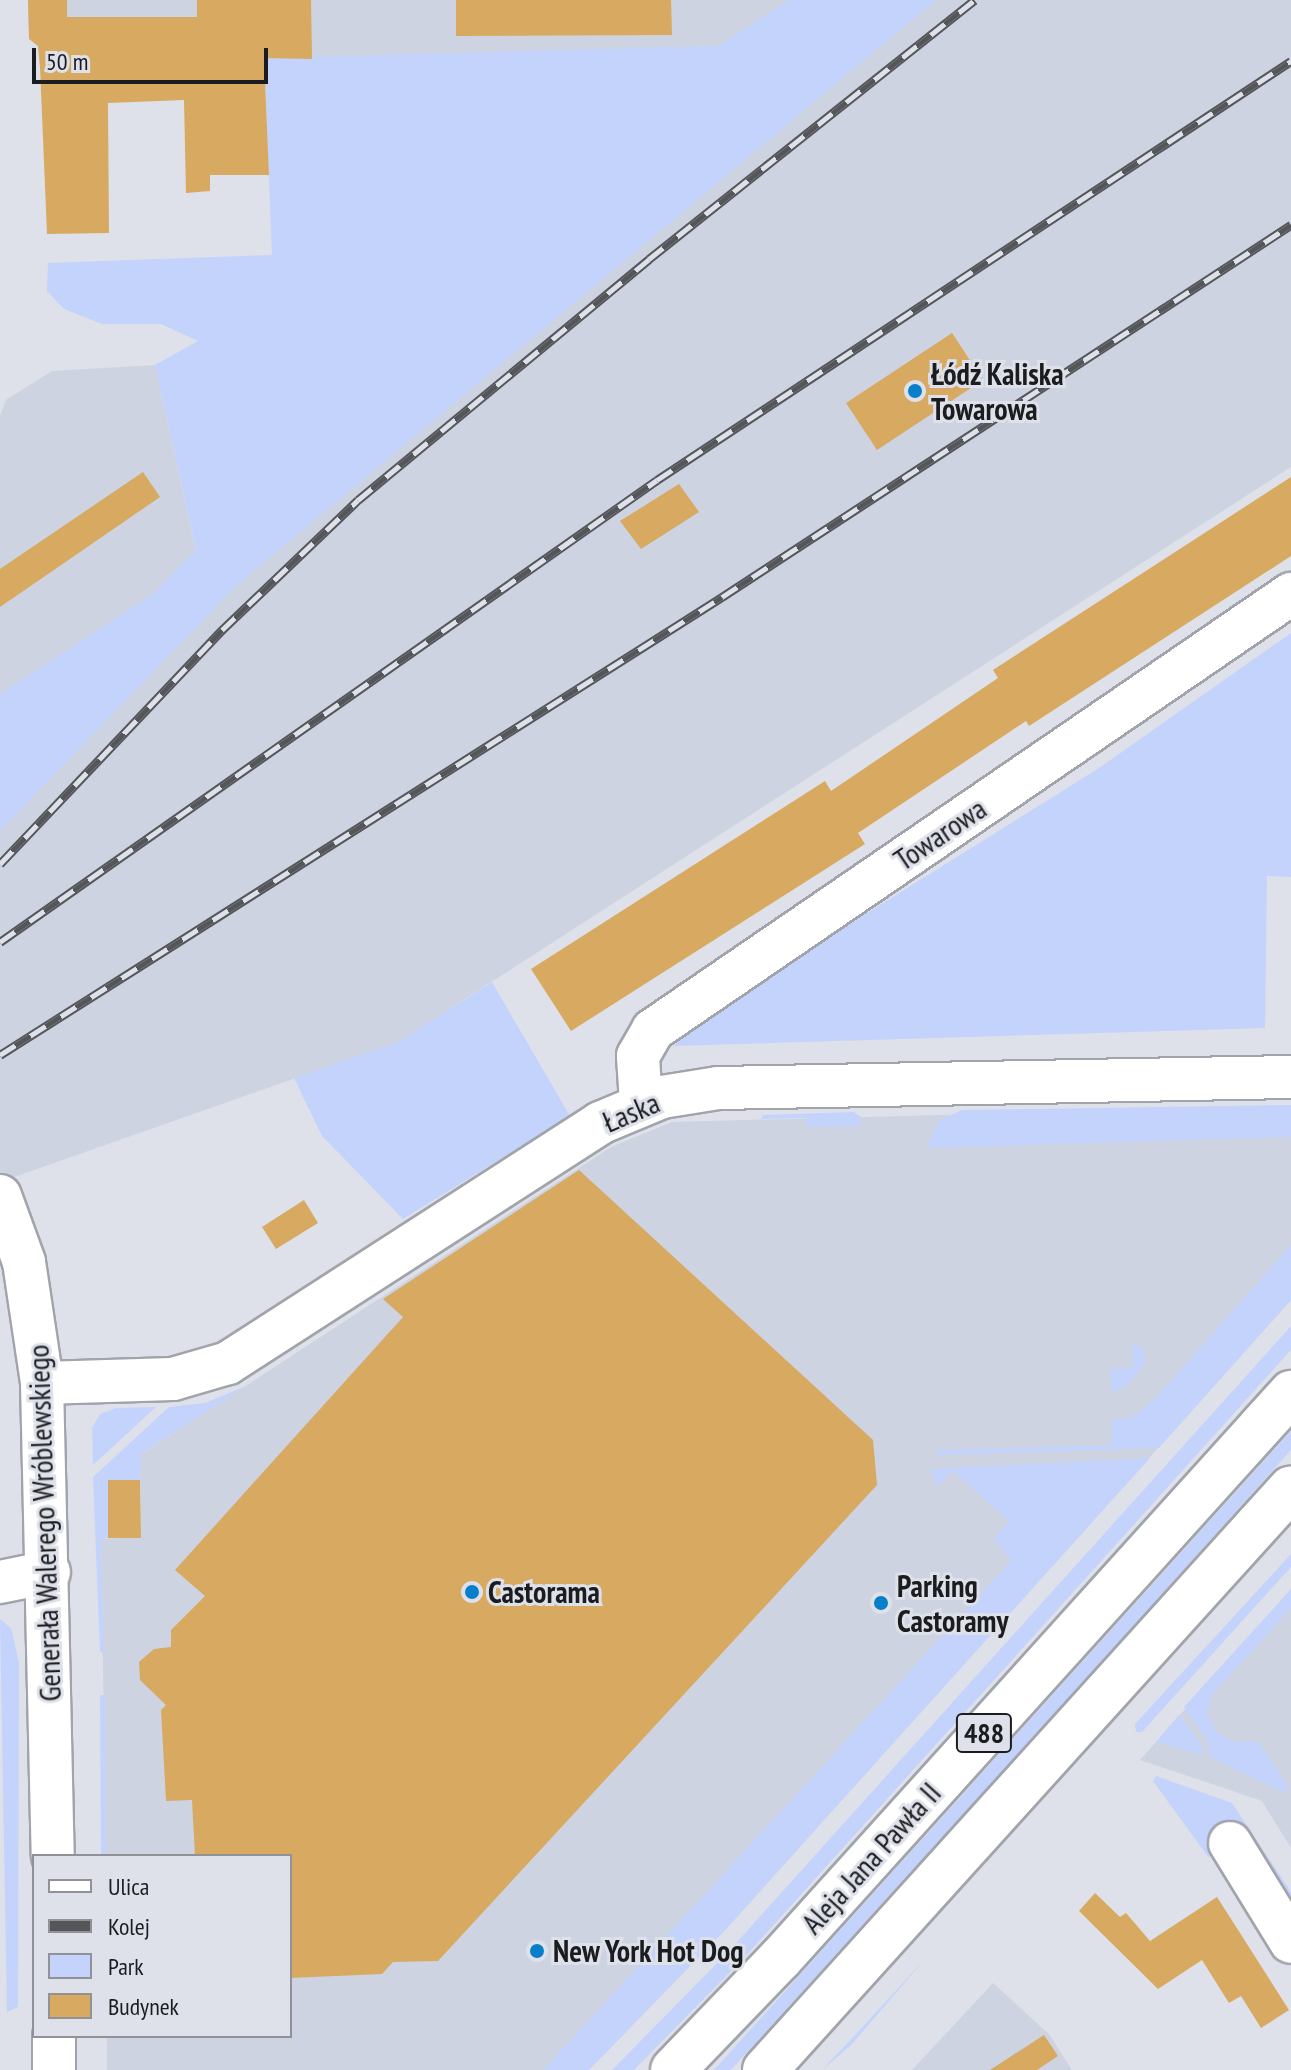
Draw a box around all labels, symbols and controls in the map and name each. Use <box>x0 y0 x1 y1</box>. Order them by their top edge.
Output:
scale bar <box>36 32 272 82</box>
text: 50 m <box>46 46 88 77</box>
place label: Łódź Kaliska Towarowa <box>931 356 1064 426</box>
marker: Łódź Kaliska Towarowa <box>906 382 924 400</box>
street label: Towarowa <box>887 790 993 878</box>
street label: Łaska <box>597 1084 665 1140</box>
street label: Generała Walerego Wróblewskiego <box>20 1343 68 1703</box>
place label: Parking Castoramy <box>897 1568 1009 1638</box>
place label: Castorama <box>488 1574 600 1610</box>
marker: Castorama <box>463 1583 481 1601</box>
marker: Parking Castoramy <box>872 1594 890 1612</box>
road number: 488 <box>954 1709 1014 1757</box>
street label: Aleja Jana Pawła II <box>794 1775 948 1941</box>
legend <box>32 1854 292 2038</box>
text: Ulica <box>108 1871 149 1902</box>
text: Kolej <box>108 1911 150 1942</box>
place label: New York Hot Dog <box>553 1933 746 1969</box>
marker: New York Hot Dog <box>528 1942 546 1960</box>
text: Park <box>108 1951 144 1982</box>
text: Budynek <box>108 1991 179 2022</box>

